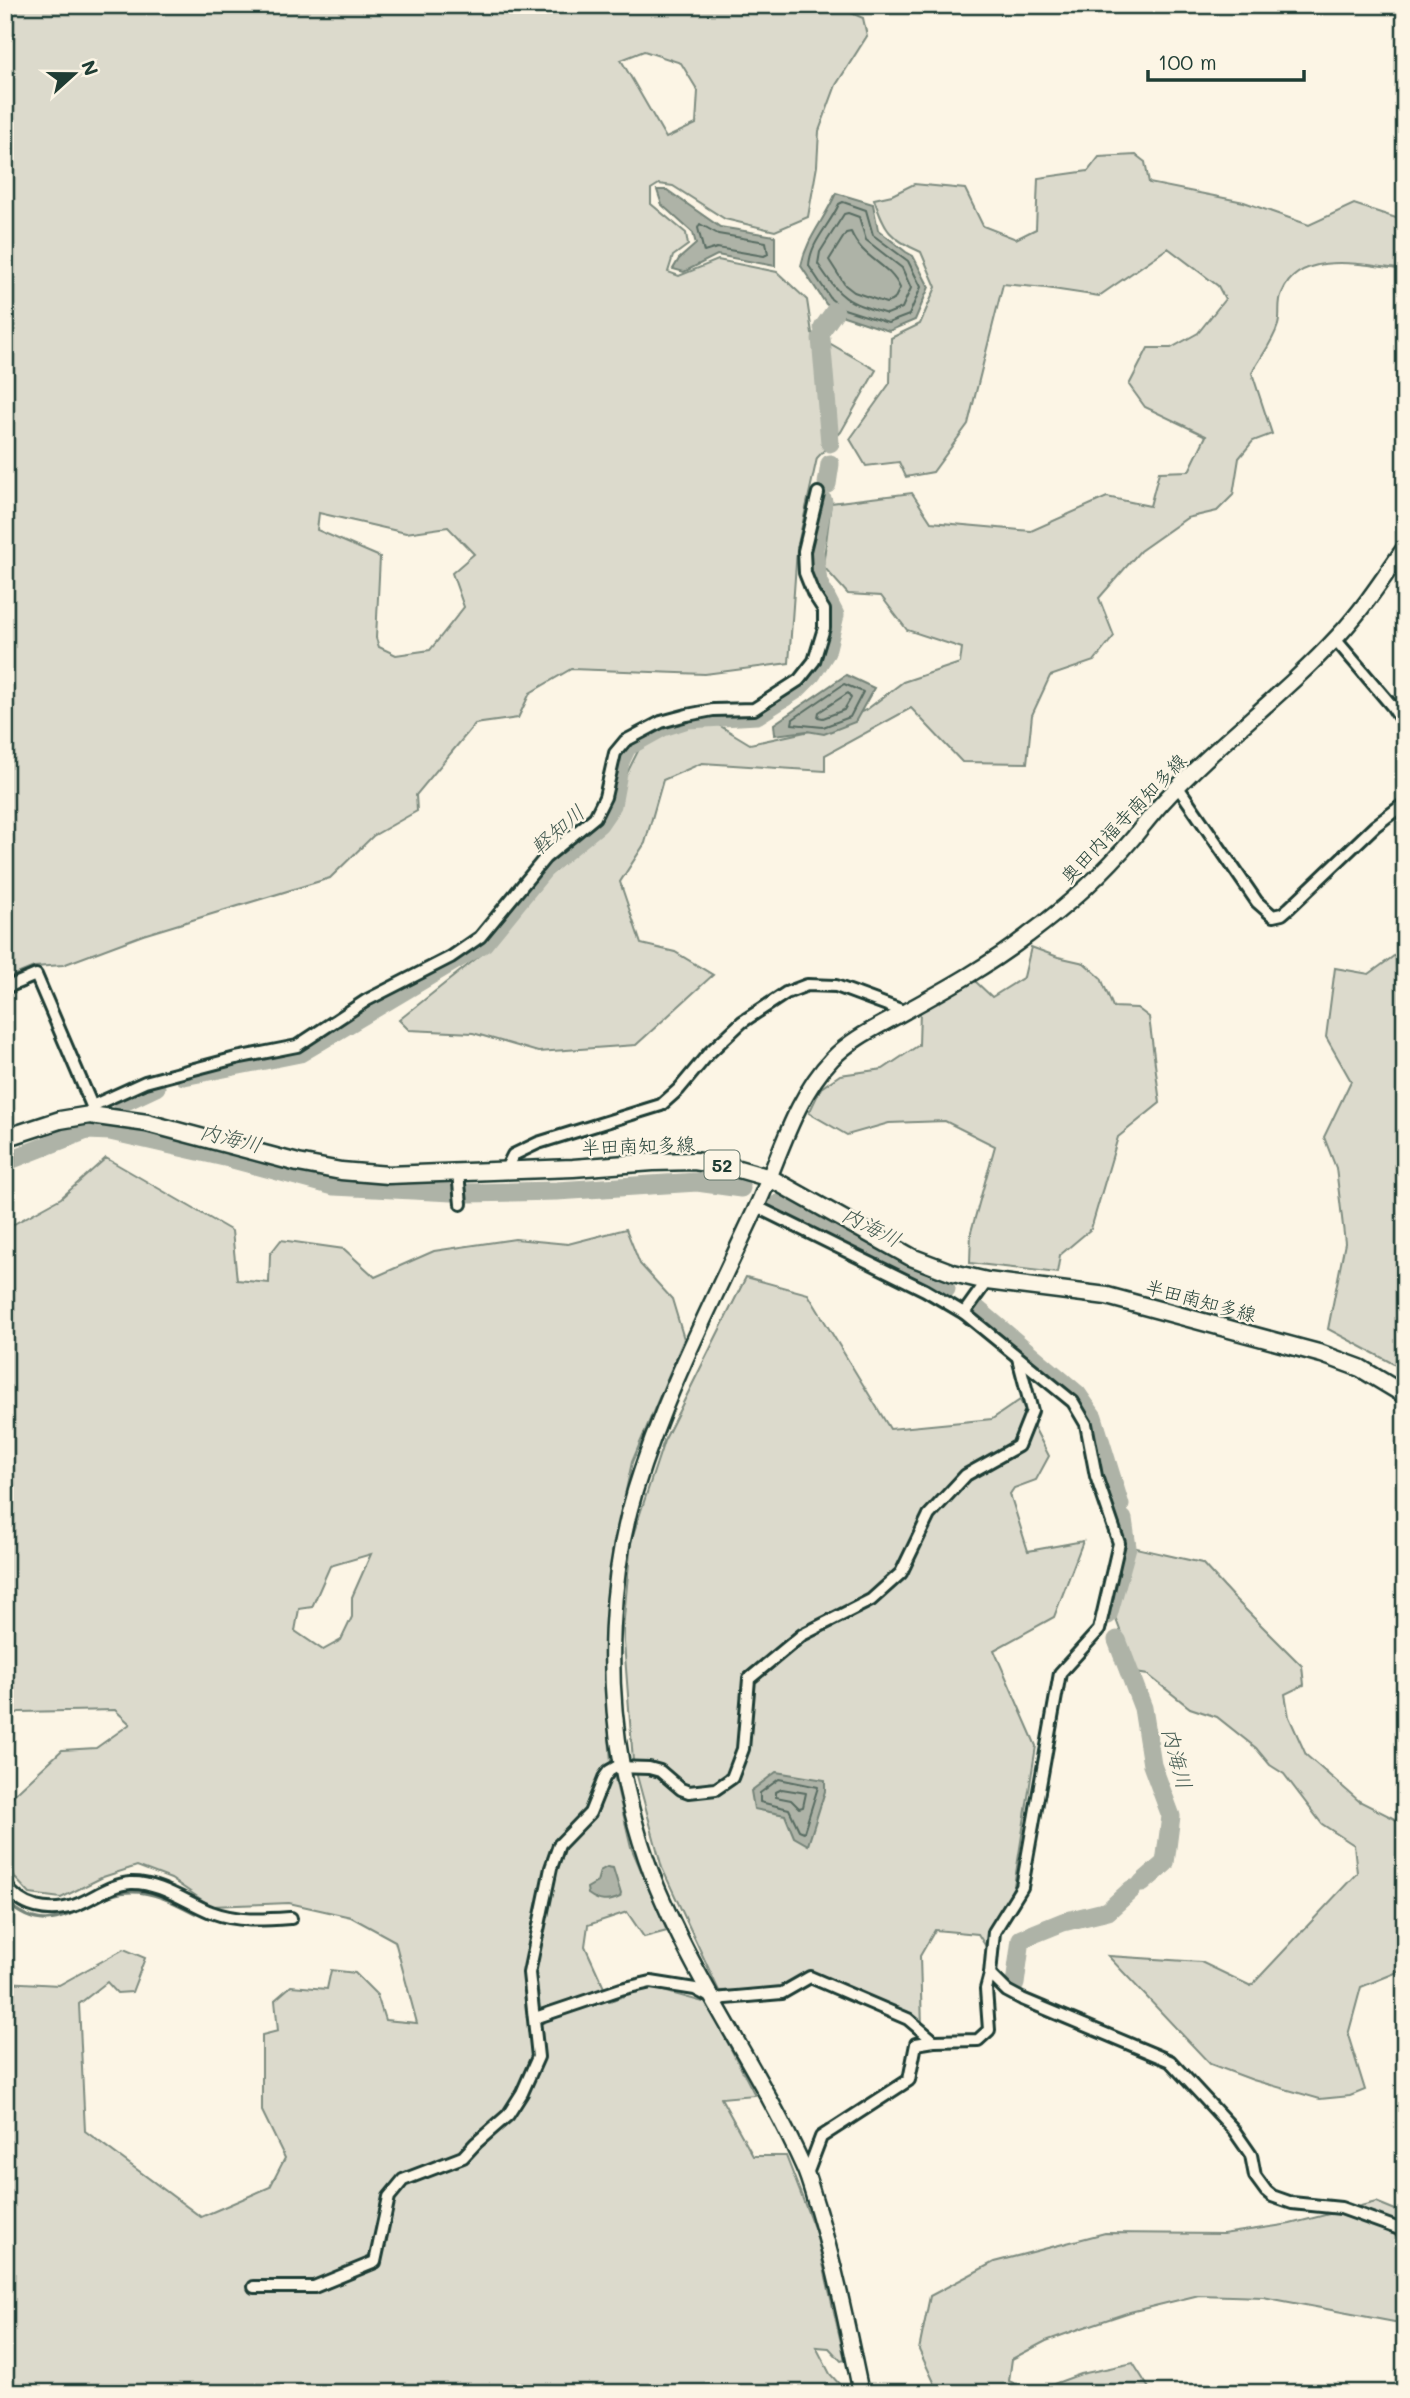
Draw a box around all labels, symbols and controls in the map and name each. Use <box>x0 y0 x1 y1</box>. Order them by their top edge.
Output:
north arrow <box>38 38 108 108</box>
scale bar <box>1148 38 1303 82</box>
text: 100 m <box>1158 48 1217 75</box>
text: N <box>76 57 105 79</box>
street label: 奥田内福寺南知多線 <box>1055 748 1191 888</box>
water label: 軽知川 <box>524 798 590 860</box>
water label: 内海川 <box>197 1116 265 1158</box>
street label: 半田南知多線 <box>581 1131 695 1159</box>
road number: 52 <box>704 1150 740 1180</box>
water label: 内海川 <box>838 1200 906 1252</box>
street label: 半田南知多線 <box>1143 1273 1259 1327</box>
water label: 内海川 <box>1157 1724 1199 1792</box>

